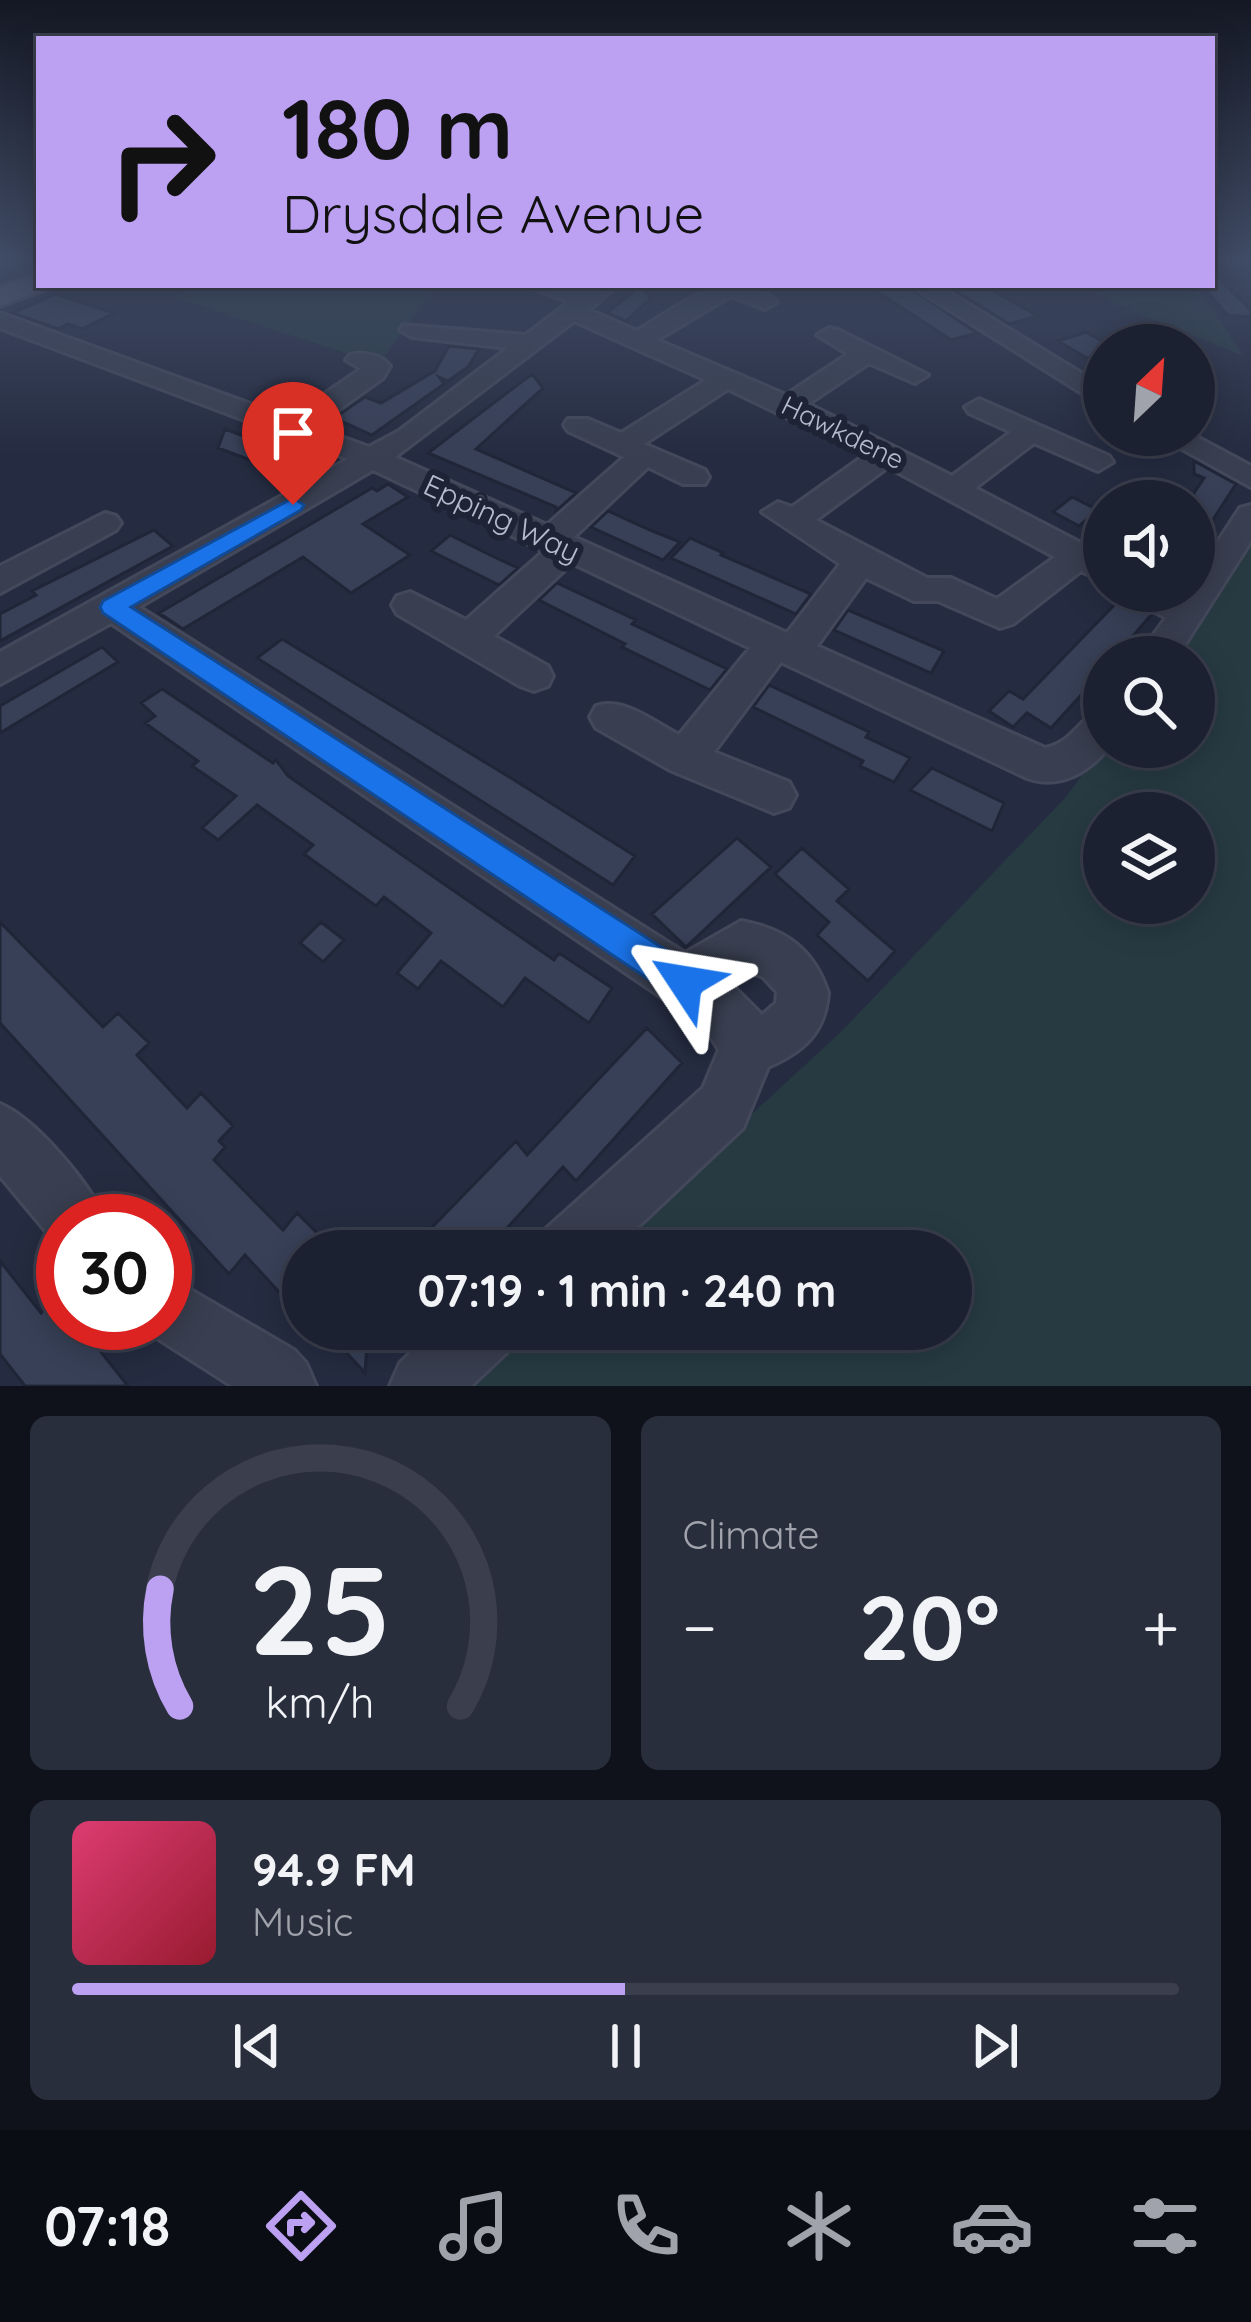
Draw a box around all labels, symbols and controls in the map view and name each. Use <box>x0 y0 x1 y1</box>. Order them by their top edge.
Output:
text: 180 m <box>282 75 513 180</box>
icon: right <box>84 84 240 240</box>
text: Drysdale Avenue <box>282 179 704 247</box>
north arrow <box>1083 324 1215 456</box>
map controls <box>1083 324 1215 924</box>
pin <box>242 382 344 505</box>
street label: Hawkdene <box>776 388 910 476</box>
icon: arrive <box>260 400 326 466</box>
street label: Epping Way <box>418 465 586 571</box>
button: sound <box>1083 480 1215 612</box>
button: search <box>1083 636 1215 768</box>
button: layers <box>1083 792 1215 924</box>
position arrow <box>622 919 748 1045</box>
speed limit sign: 30 <box>36 1194 192 1350</box>
text: 07:19 · 1 min · 240 m <box>417 1262 837 1318</box>
text: Climate <box>683 1510 820 1559</box>
text: 25 <box>249 1530 392 1686</box>
text: 20° <box>858 1570 1000 1683</box>
text: − <box>683 1585 717 1668</box>
text: + <box>1142 1585 1179 1668</box>
text: km/h <box>266 1675 375 1729</box>
text: 94.9 FM <box>252 1841 416 1897</box>
text: Music <box>252 1897 353 1946</box>
icon: previous <box>224 2013 290 2079</box>
icon: pause <box>593 2013 659 2079</box>
icon: next <box>962 2013 1028 2079</box>
icon: directions <box>259 2184 343 2268</box>
icon: music <box>432 2184 516 2268</box>
icon: phone <box>604 2184 688 2268</box>
icon: climate <box>777 2184 861 2268</box>
icon: car <box>950 2184 1034 2268</box>
icon: filters <box>1123 2184 1207 2268</box>
text: 07:18 <box>44 2192 170 2260</box>

